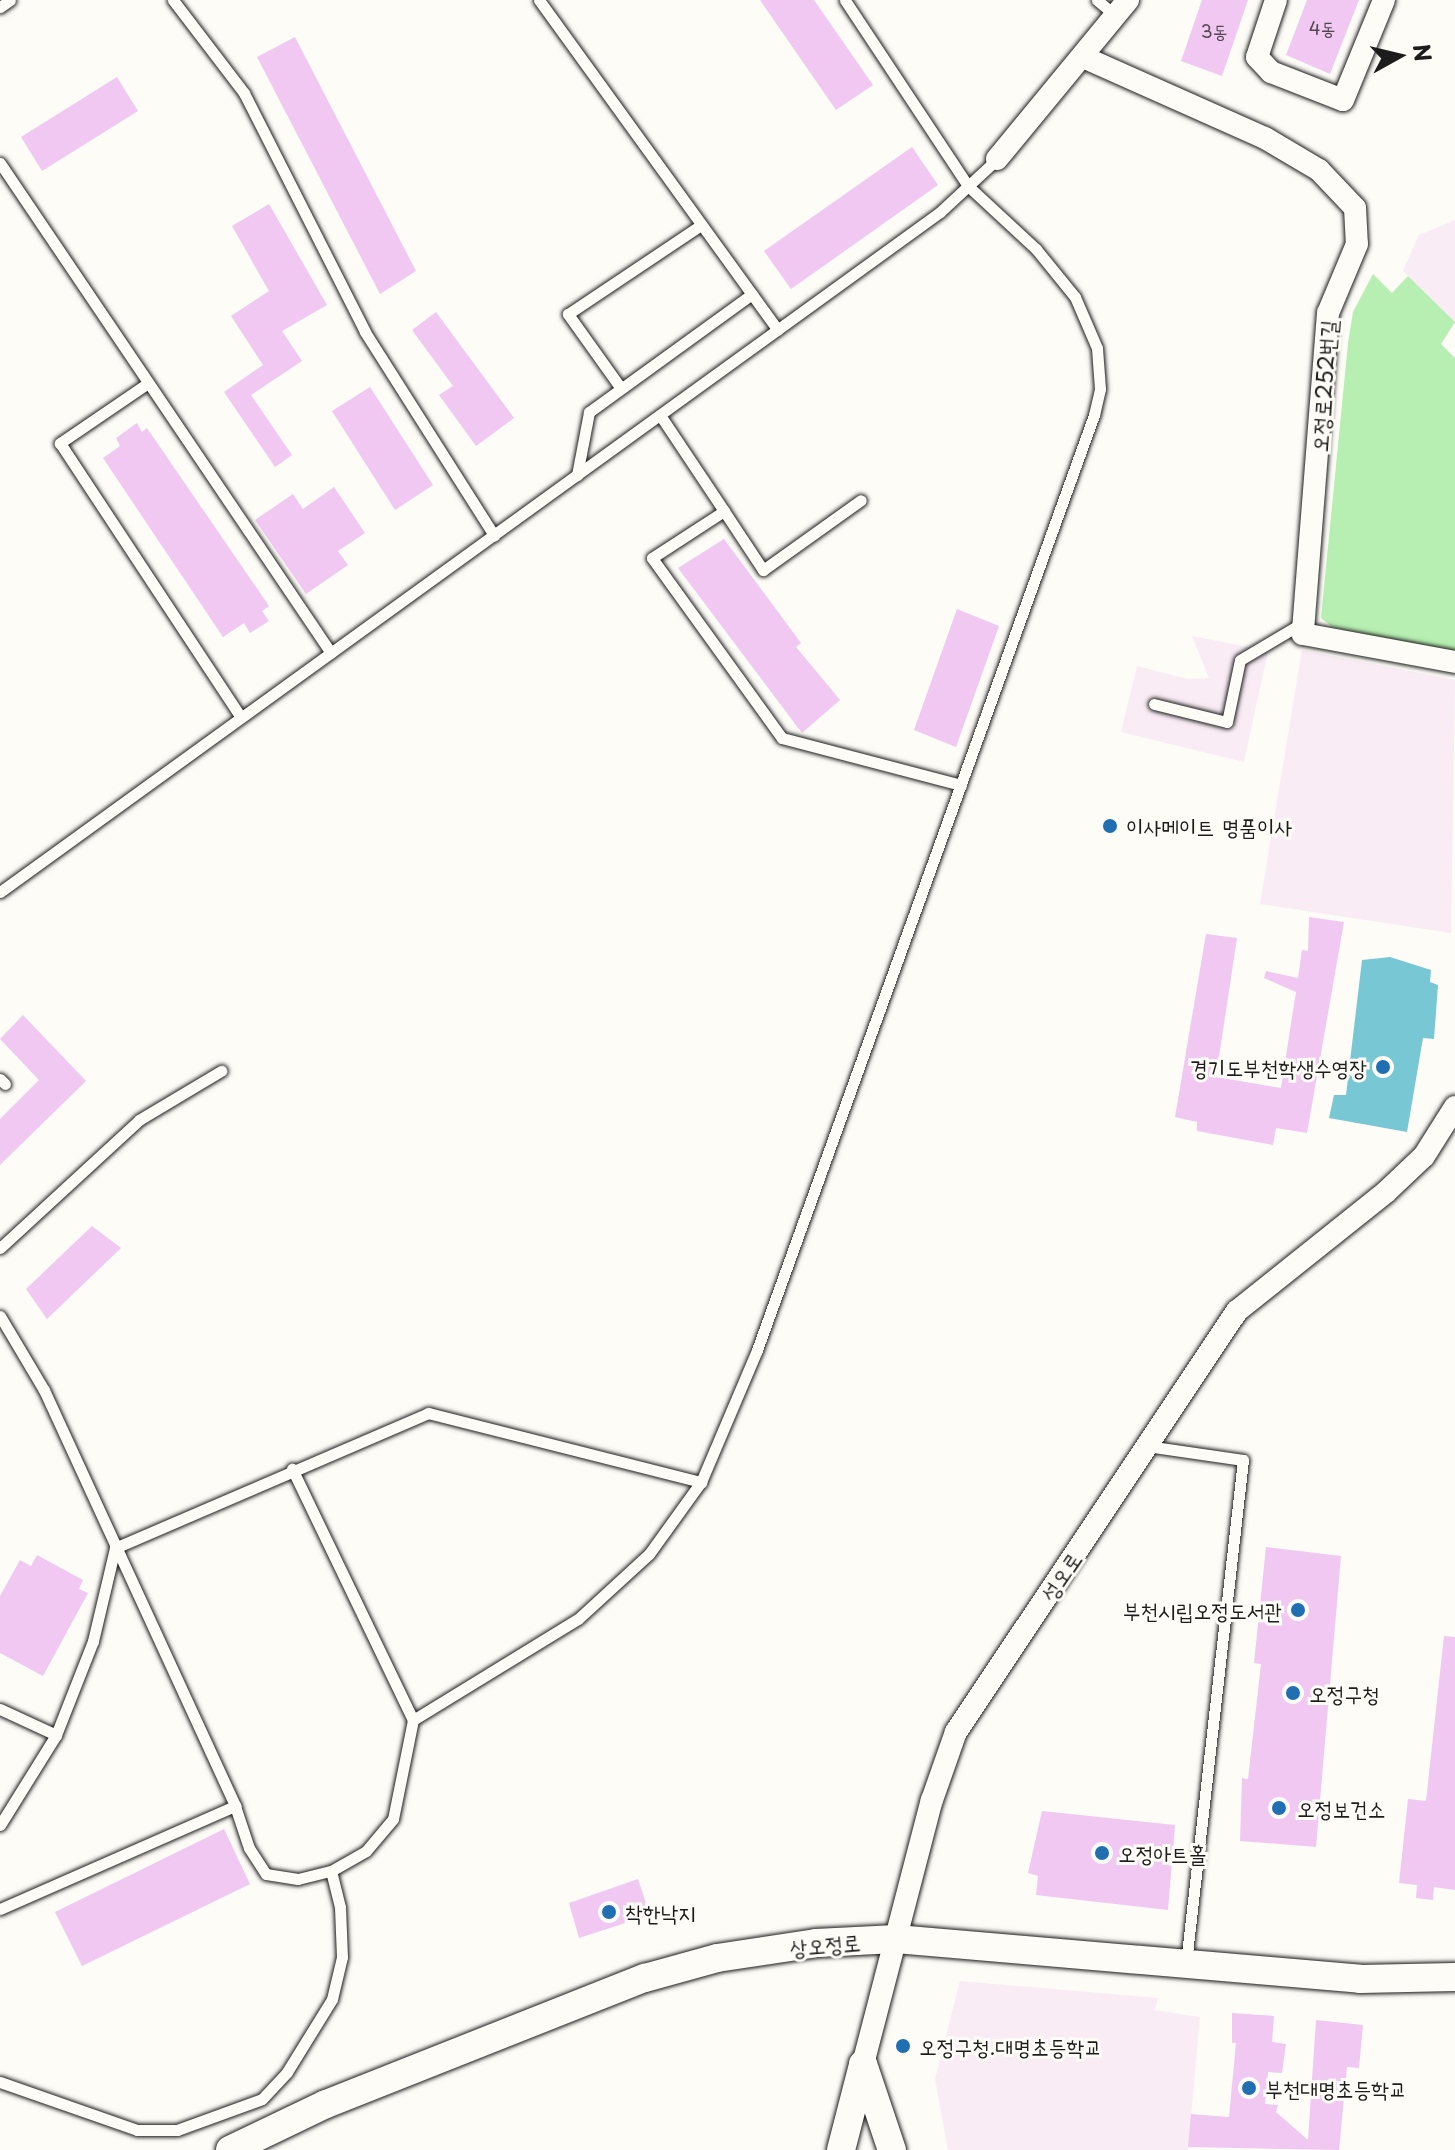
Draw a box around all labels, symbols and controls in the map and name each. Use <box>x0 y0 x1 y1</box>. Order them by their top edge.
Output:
north arrow <box>1359 16 1439 96</box>
house number: 4동 <box>1309 17 1335 39</box>
house number: 3동 <box>1201 20 1227 42</box>
text: N <box>1406 42 1441 64</box>
street label: 오정로252번길 <box>1305 319 1341 453</box>
place label: 이사메이트 명품이사 <box>1126 813 1292 839</box>
marker: 이사메이트 명품이사 <box>1101 817 1119 835</box>
place label: 경기도부천학생수영장 <box>1190 1054 1367 1080</box>
marker: 경기도부천학생수영장 <box>1374 1058 1392 1076</box>
street label: 성오로 <box>1034 1547 1086 1605</box>
place label: 부천시립오정도서관 <box>1123 1597 1282 1623</box>
marker: 부천시립오정도서관 <box>1289 1601 1307 1619</box>
place label: 오정구청 <box>1309 1680 1380 1706</box>
marker: 오정구청 <box>1284 1684 1302 1702</box>
place label: 오정보건소 <box>1297 1795 1386 1821</box>
marker: 오정보건소 <box>1268 1797 1290 1819</box>
place label: 오정아트홀 <box>1118 1840 1207 1866</box>
marker: 오정아트홀 <box>1093 1844 1111 1862</box>
place label: 착한낙지 <box>625 1899 696 1925</box>
marker: 착한낙지 <box>600 1903 618 1921</box>
street label: 상오정로 <box>789 1928 861 1960</box>
place label: 오정구청.대명초등학교 <box>919 2033 1102 2059</box>
marker: 오정구청.대명초등학교 <box>894 2037 912 2055</box>
place label: 부천대명초등학교 <box>1265 2075 1407 2101</box>
marker: 부천대명초등학교 <box>1240 2079 1258 2097</box>

